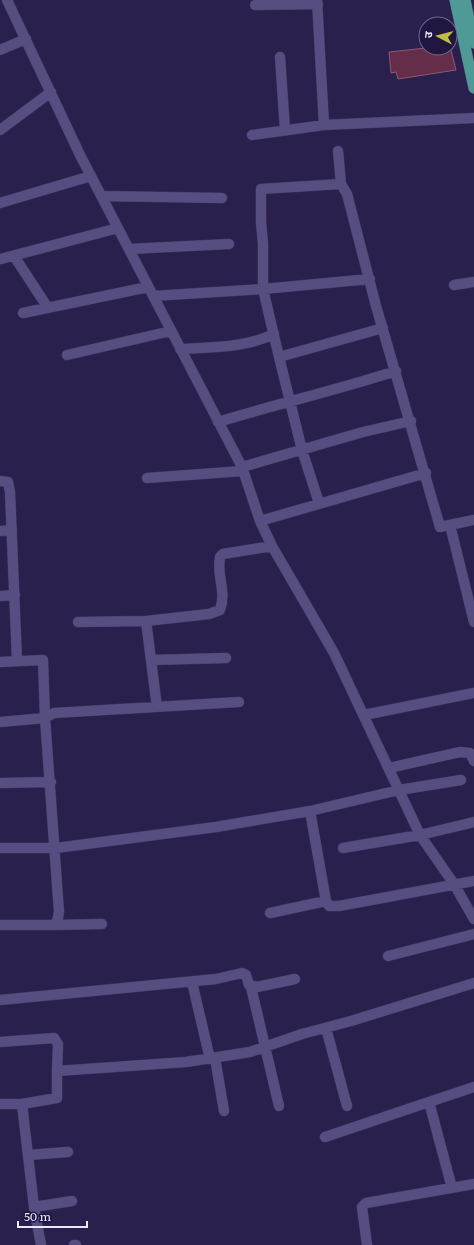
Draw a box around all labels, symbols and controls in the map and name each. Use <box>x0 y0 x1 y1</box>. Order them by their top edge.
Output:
north arrow <box>418 16 458 56</box>
text: उ <box>419 30 435 39</box>
scale bar <box>18 1203 87 1229</box>
text: 50 m <box>24 1207 51 1225</box>

